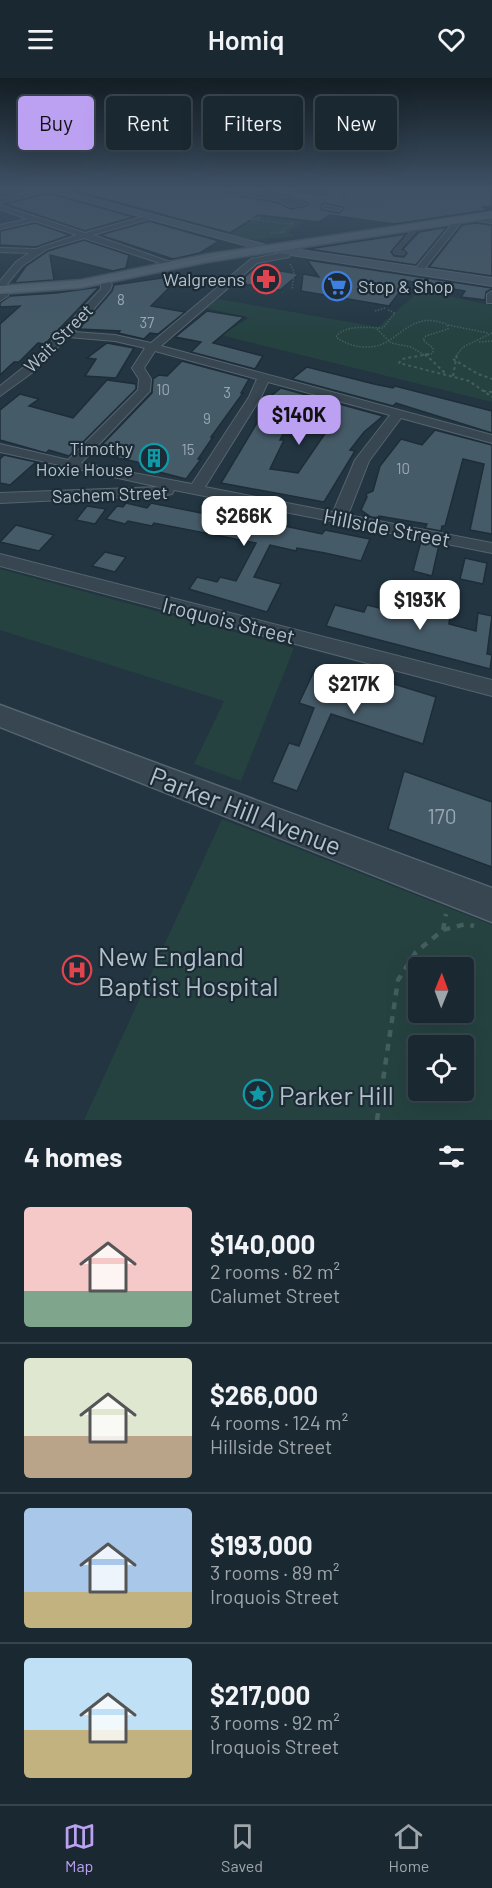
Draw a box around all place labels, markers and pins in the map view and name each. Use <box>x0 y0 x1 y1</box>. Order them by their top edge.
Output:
pharmacy icon: Walgreens <box>250 263 282 295</box>
place label: Walgreens <box>163 268 245 290</box>
supermarket icon: Stop & Shop <box>321 270 353 302</box>
place label: Stop & Shop <box>358 275 453 297</box>
pin: $140K <box>257 395 341 446</box>
place label: Timothy Hoxie House <box>36 437 133 480</box>
building icon: Timothy Hoxie House <box>138 442 170 474</box>
pin: $266K <box>202 496 286 547</box>
pin: $193K <box>378 580 462 631</box>
pin: $217K <box>312 664 396 715</box>
place label: New England Baptist Hospital <box>98 940 278 1001</box>
hospital icon: New England Baptist Hospital <box>61 954 93 986</box>
place icon: Parker Hill <box>242 1078 274 1110</box>
place label: Parker Hill <box>279 1079 394 1110</box>

